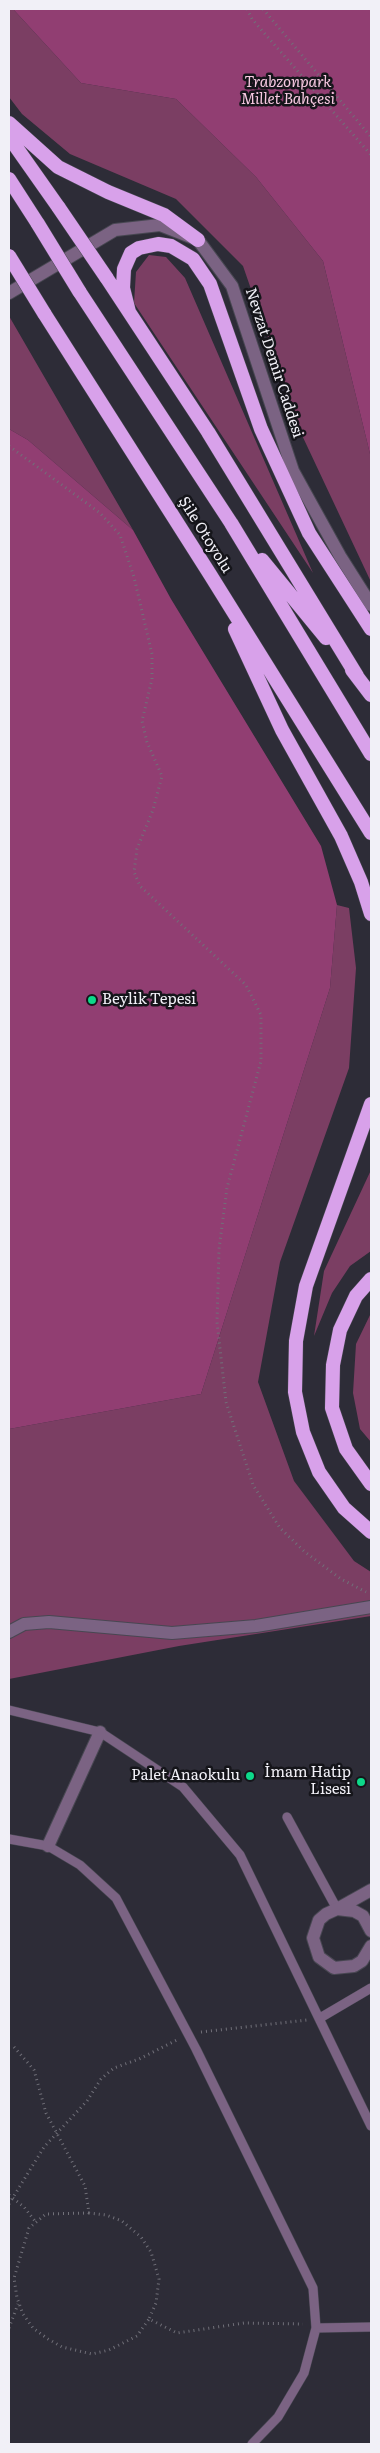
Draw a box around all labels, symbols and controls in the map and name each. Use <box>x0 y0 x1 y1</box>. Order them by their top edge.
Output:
park label: Trabzonpark Millet Bahçesi <box>241 74 335 109</box>
street label: Nevzat Demir Caddesi <box>241 286 307 440</box>
street label: Şile Otoyolu <box>174 493 236 577</box>
place label: Beylik Tepesi <box>102 991 196 1009</box>
marker: Beylik Tepesi <box>86 994 98 1006</box>
place label: İmam Hatip Lisesi <box>264 1764 351 1799</box>
place label: Palet Anaokulu <box>131 1767 240 1785</box>
marker: Palet Anaokulu <box>244 1770 256 1782</box>
marker: İmam Hatip Lisesi <box>355 1776 367 1788</box>

